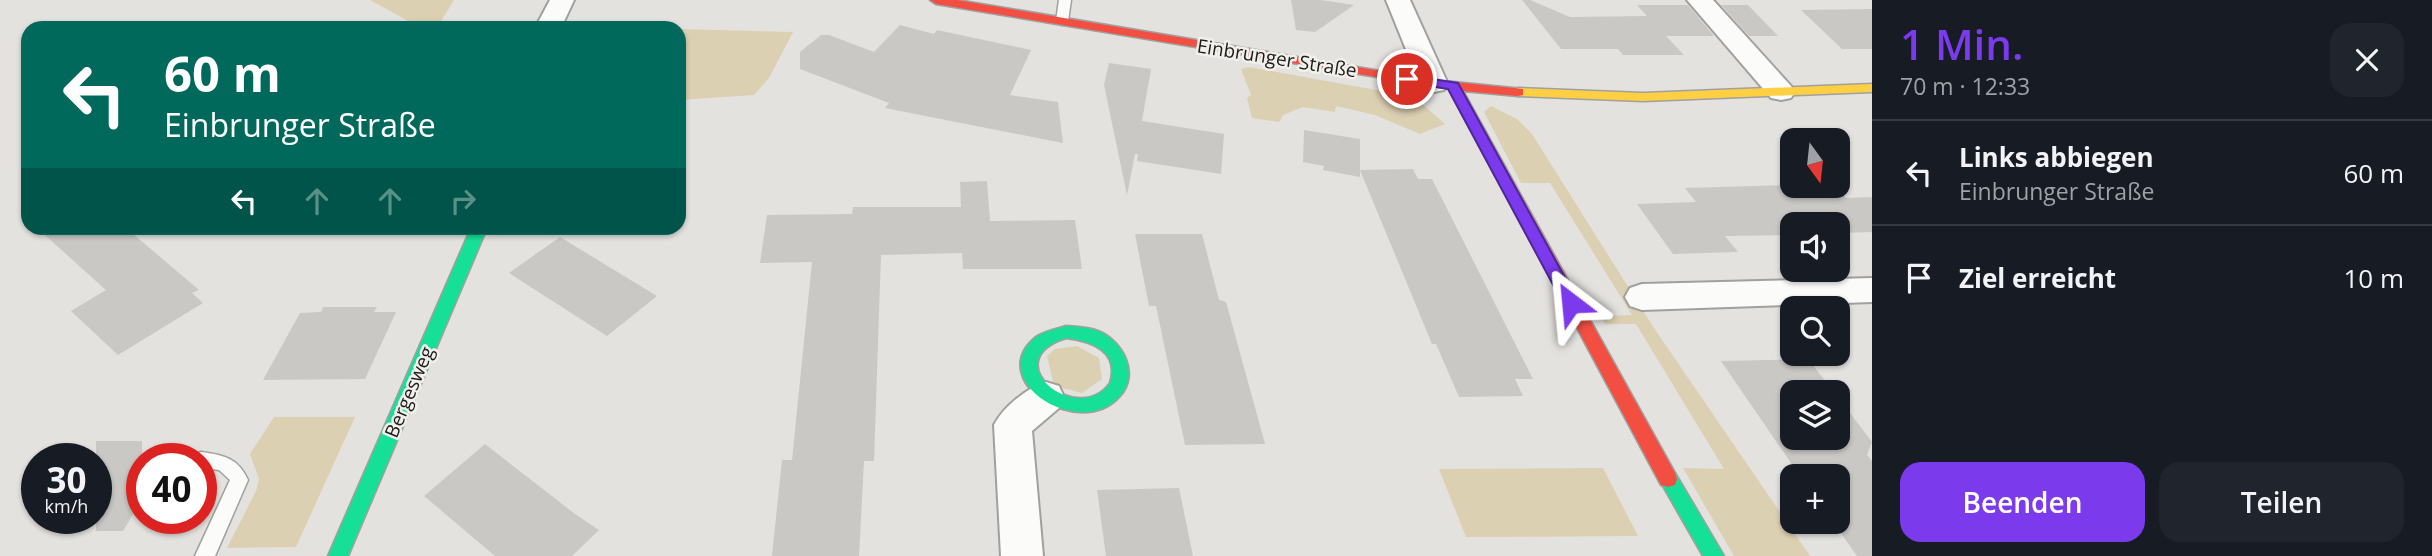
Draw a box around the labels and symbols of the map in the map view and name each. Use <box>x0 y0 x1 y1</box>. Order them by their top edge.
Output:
street label: Einbrunger Straße <box>1195 33 1359 83</box>
pin <box>1377 49 1437 109</box>
north arrow <box>1780 128 1850 198</box>
position arrow <box>1534 266 1608 340</box>
street label: Bergesweg <box>378 343 440 441</box>
speed limit sign: 40 <box>126 443 217 534</box>

